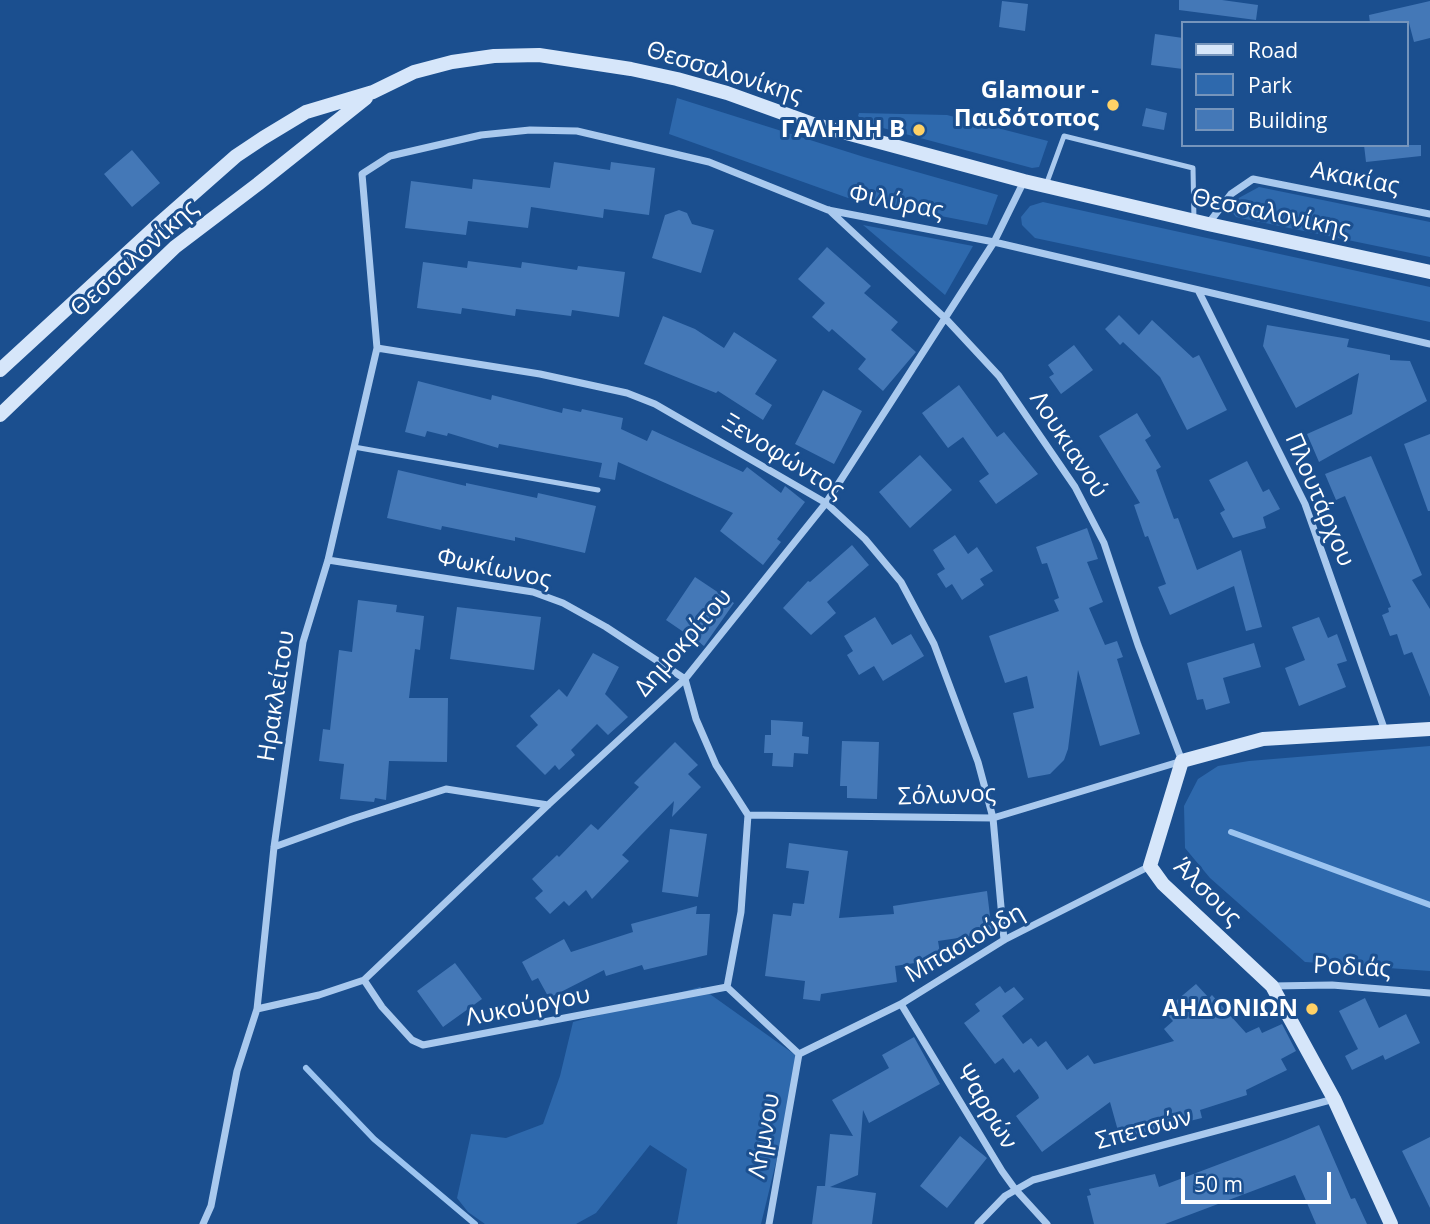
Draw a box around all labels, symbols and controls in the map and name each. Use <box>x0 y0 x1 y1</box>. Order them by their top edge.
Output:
legend <box>1182 21 1409 147</box>
street label: Θεσσαλονίκης <box>643 36 805 110</box>
text: Road <box>1248 36 1298 64</box>
text: Park <box>1248 71 1292 99</box>
place label: Glamour - Παιδότοπος <box>954 77 1099 133</box>
marker: Glamour - Παιδότοπος <box>1105 97 1121 113</box>
text: Building <box>1248 106 1327 134</box>
place label: ΓΑΛΗΝΗ Β <box>781 116 905 144</box>
marker: ΓΑΛΗΝΗ Β <box>911 122 927 138</box>
street label: Ακακίας <box>1308 156 1402 202</box>
street label: Φιλύρας <box>846 180 946 226</box>
street label: Θεσσαλονίκης <box>1189 183 1353 245</box>
street label: Θεσσαλονίκης <box>65 194 205 324</box>
street label: Λουκιανού <box>1023 386 1113 504</box>
street label: Ξενοφώντος <box>717 408 849 506</box>
street label: Πλουτάρχου <box>1278 429 1360 571</box>
street label: Φωκίωνος <box>434 543 554 595</box>
street label: Δημοκρίτου <box>629 583 739 703</box>
street label: Ηρακλείτου <box>252 628 302 764</box>
street label: Σόλωνος <box>897 780 997 812</box>
street label: Άλσους <box>1167 853 1247 933</box>
street label: Μπασιούδη <box>900 898 1030 990</box>
street label: Ροδιάς <box>1312 952 1392 984</box>
street label: Λυκούργου <box>463 981 593 1033</box>
place label: ΑΗΔΟΝΙΩΝ <box>1162 995 1298 1023</box>
marker: ΑΗΔΟΝΙΩΝ <box>1304 1001 1320 1017</box>
street label: Ψαρρών <box>949 1059 1023 1155</box>
street label: Λήμνου <box>743 1091 787 1181</box>
street label: Σπετσών <box>1093 1103 1195 1157</box>
scale bar <box>1185 1158 1336 1202</box>
text: 50 m <box>1194 1170 1243 1198</box>

